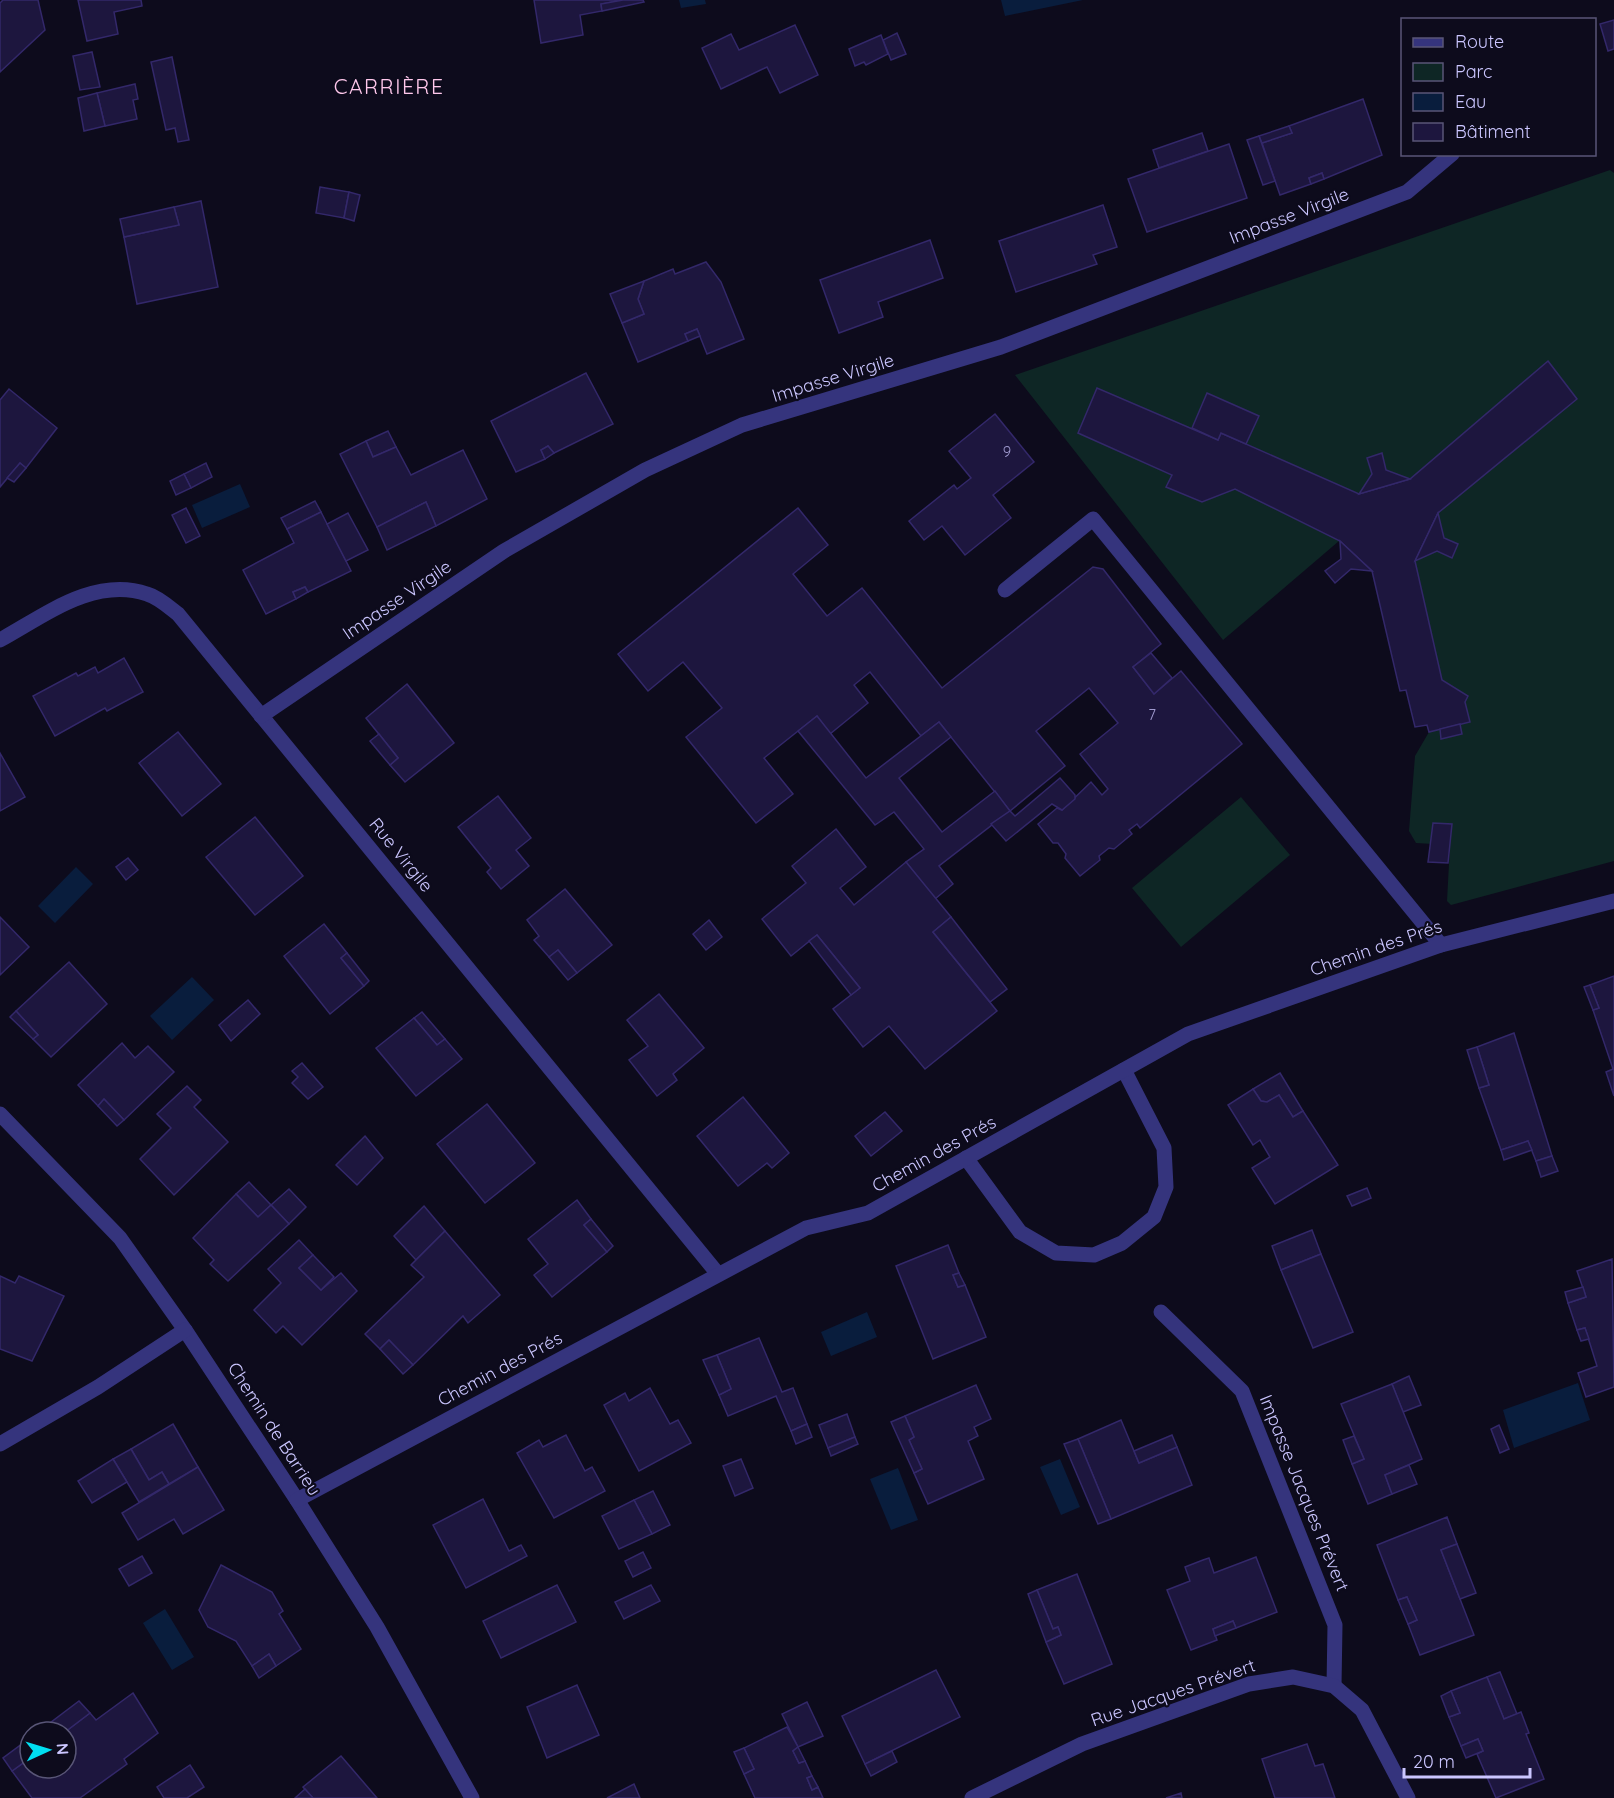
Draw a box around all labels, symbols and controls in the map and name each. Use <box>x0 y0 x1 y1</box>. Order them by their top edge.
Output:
legend <box>1401 18 1596 156</box>
text: Route <box>1455 30 1504 53</box>
text: Parc <box>1455 60 1492 83</box>
district label: CARRIÈRE <box>334 73 444 99</box>
text: Eau <box>1455 90 1486 113</box>
text: Bâtiment <box>1455 120 1531 143</box>
street label: Impasse Virgile <box>1226 182 1352 249</box>
street label: Impasse Virgile <box>769 348 897 407</box>
house number: 9 <box>1003 442 1011 461</box>
street label: Impasse Virgile <box>338 555 456 644</box>
house number: 7 <box>1148 705 1156 724</box>
street label: Rue Virgile <box>364 813 438 896</box>
street label: Chemin des Prés <box>1307 914 1445 981</box>
street label: Chemin des Prés <box>868 1110 1000 1197</box>
street label: Chemin des Prés <box>433 1326 566 1411</box>
street label: Chemin de Barrieu <box>223 1358 326 1500</box>
street label: Impasse Jacques Prévert <box>1254 1391 1354 1594</box>
street label: Rue Jacques Prévert <box>1088 1654 1258 1731</box>
north arrow <box>18 1720 78 1780</box>
scale bar <box>1404 1741 1530 1779</box>
text: N <box>53 1742 73 1756</box>
text: 20 m <box>1413 1750 1455 1773</box>

